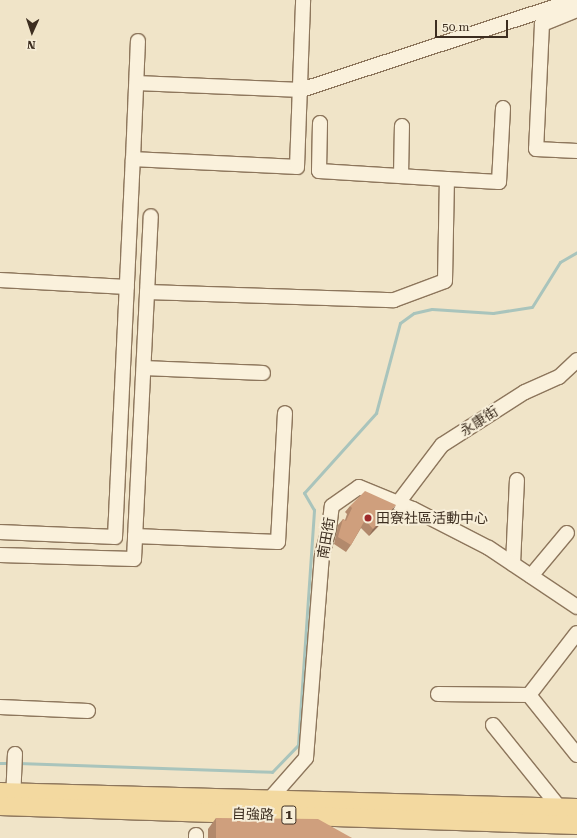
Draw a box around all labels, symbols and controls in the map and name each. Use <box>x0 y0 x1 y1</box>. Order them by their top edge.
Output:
north arrow <box>12 12 52 52</box>
scale bar <box>437 12 510 38</box>
text: 50 m <box>442 20 469 34</box>
text: N <box>27 38 36 51</box>
street label: 永康街 <box>457 403 501 439</box>
place label: 田寮社區活動中心 <box>376 510 488 526</box>
marker: 田寮社區活動中心 <box>363 513 373 523</box>
street label: 南田街 <box>314 516 338 560</box>
road number: 1 <box>281 804 297 826</box>
street label: 自強路 <box>232 805 274 823</box>

